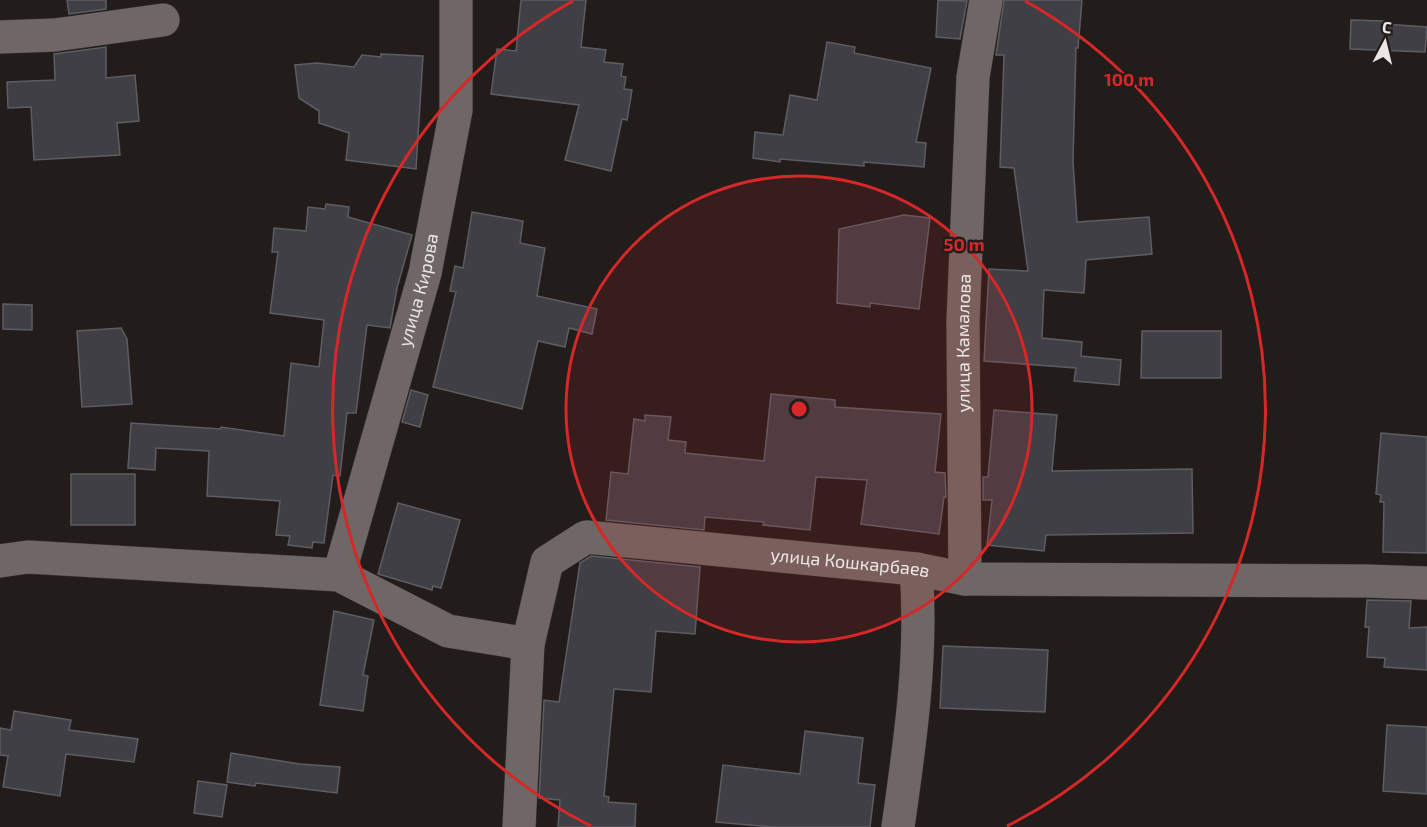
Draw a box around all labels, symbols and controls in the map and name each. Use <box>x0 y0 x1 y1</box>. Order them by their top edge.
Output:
north arrow <box>1355 12 1415 72</box>
text: С <box>1381 17 1393 37</box>
text: 100 m <box>1104 68 1154 90</box>
street label: улица Кирова <box>393 231 442 349</box>
text: 50 m <box>943 233 985 255</box>
street label: улица Камалова <box>951 273 975 413</box>
centre of rings <box>789 399 809 419</box>
street label: улица Кошкарбаев <box>769 543 932 582</box>

